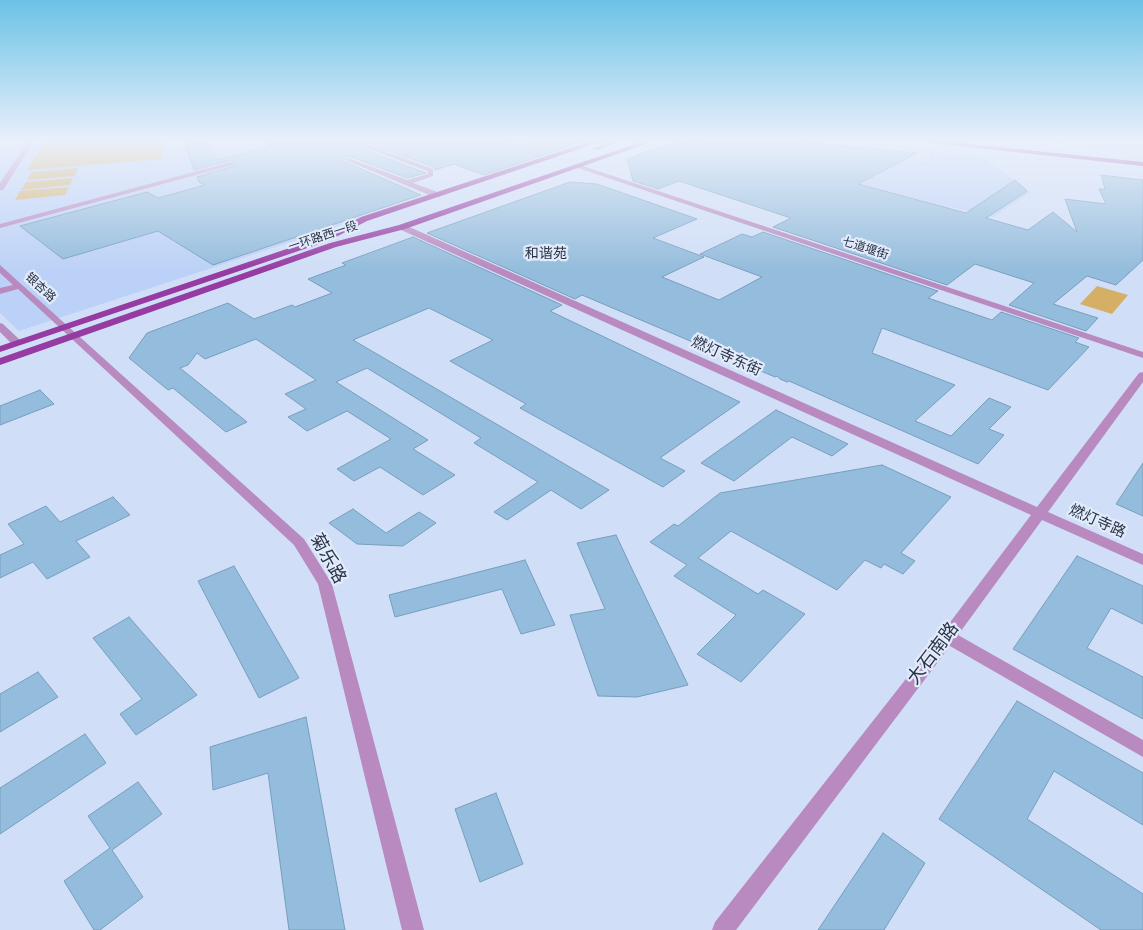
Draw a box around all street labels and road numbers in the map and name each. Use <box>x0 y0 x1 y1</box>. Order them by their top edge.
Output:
street label: 一环路西一段 <box>287 219 359 255</box>
street label: 七道堰街 <box>840 235 890 263</box>
street label: 银杏路 <box>22 270 58 306</box>
street label: 燃灯寺东街 <box>688 334 764 380</box>
street label: 燃灯寺路 <box>1066 502 1128 542</box>
street label: 菊乐路 <box>304 530 350 588</box>
street label: 大石南路 <box>904 619 964 689</box>

